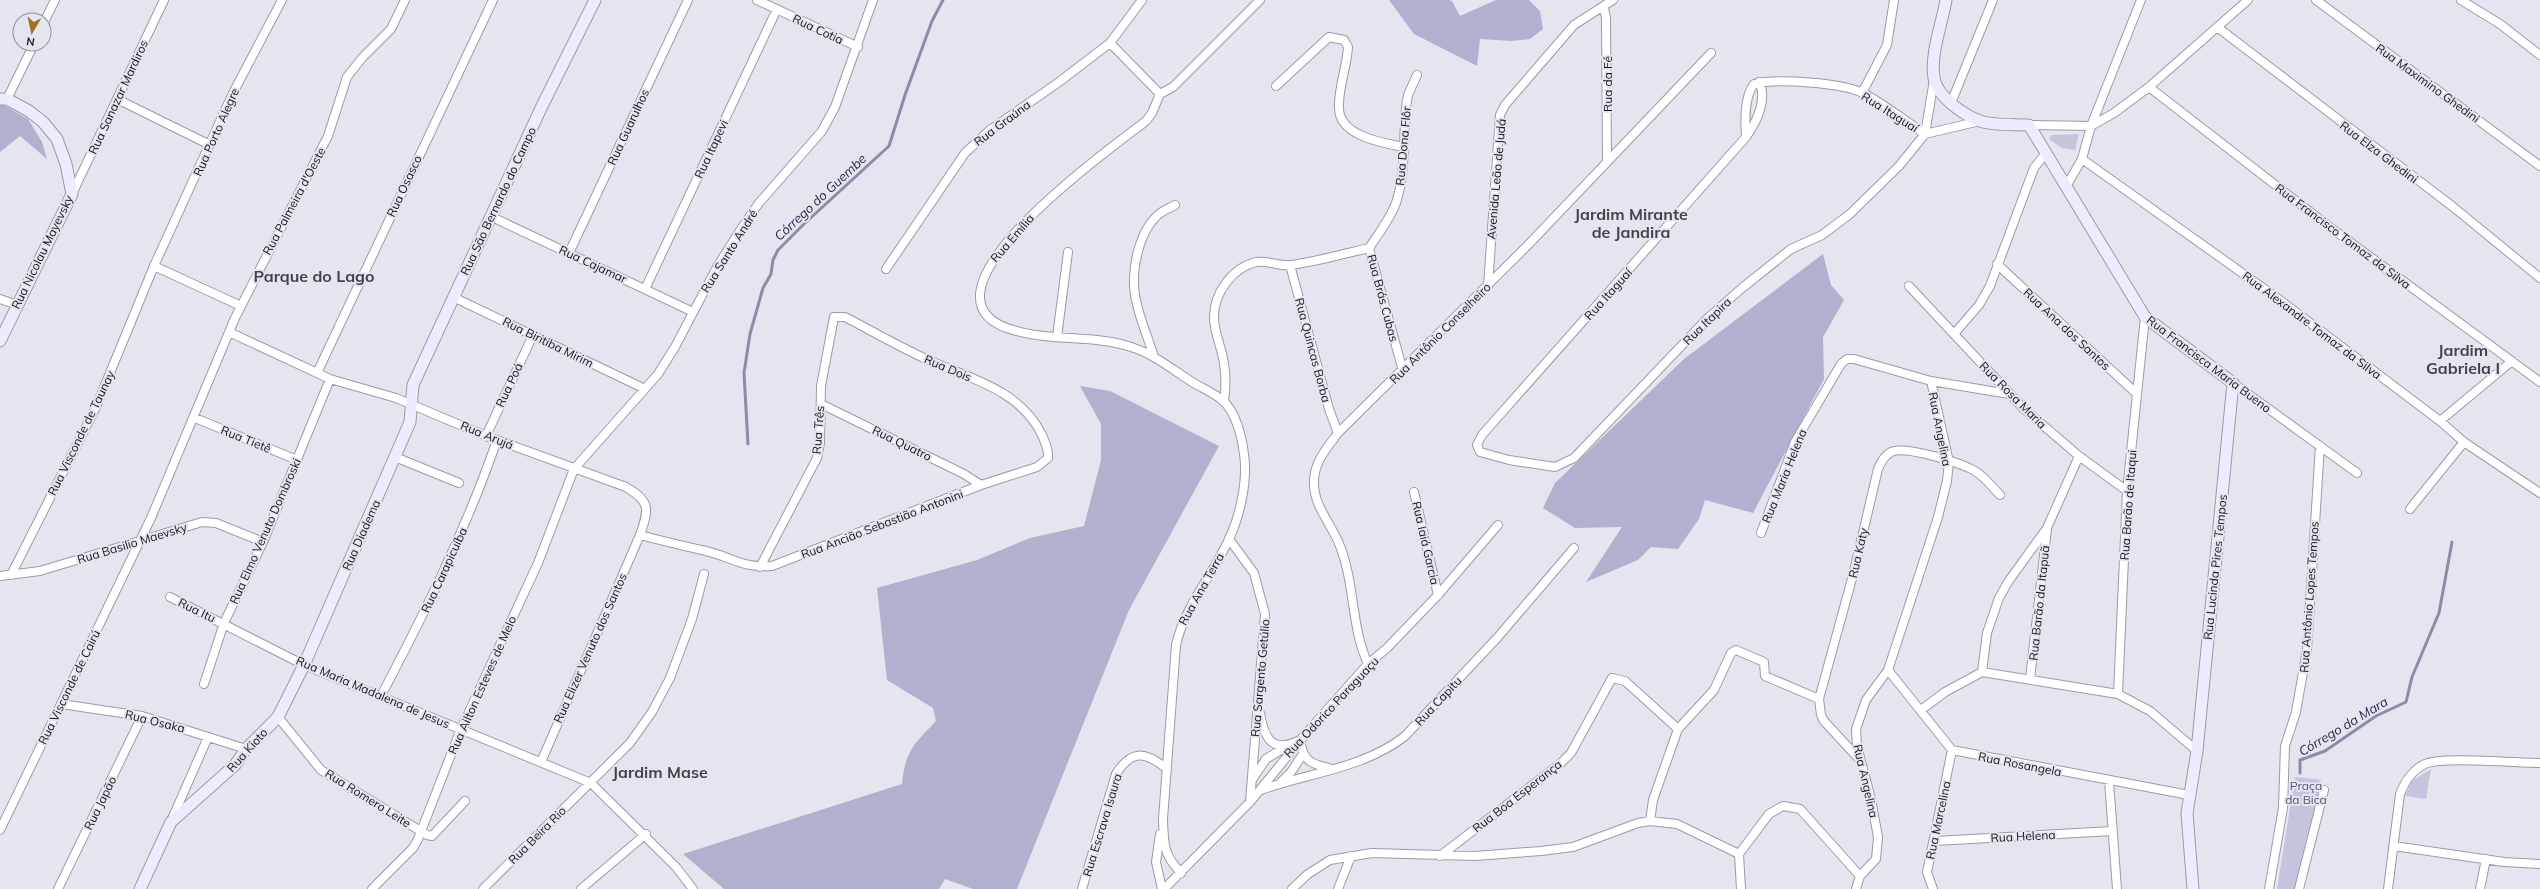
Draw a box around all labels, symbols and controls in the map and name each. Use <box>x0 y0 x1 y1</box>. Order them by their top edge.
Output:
street label: Rua Cotia <box>790 11 846 47</box>
north arrow <box>12 12 52 52</box>
text: N <box>25 34 36 49</box>
street label: Rua Sanazar Mardiros <box>85 37 151 156</box>
street label: Rua Maximino Ghedini <box>2373 40 2483 126</box>
street label: Rua da Fé <box>1600 56 1615 112</box>
street label: Rua Porto Alegre <box>190 86 242 178</box>
street label: Rua Guarulhos <box>604 86 652 168</box>
street label: Rua Itaguaí <box>1859 89 1922 136</box>
street label: Rua Graúna <box>971 97 1033 149</box>
street label: Rua Dona Flôr <box>1392 105 1414 186</box>
street label: Rua Itapevi <box>691 117 731 181</box>
street label: Avenida Leão de Judá <box>1483 118 1509 240</box>
street label: Rua Elza Ghedini <box>2337 118 2421 186</box>
street label: Rua São Bernardo do Campo <box>457 124 539 278</box>
street label: Rua Palmeira d'Oeste <box>259 145 329 257</box>
water label: Córrego do Guembe <box>771 150 869 244</box>
street label: Rua Osasco <box>383 153 425 219</box>
street label: Rua Francisco Tomaz da Silva <box>2272 180 2414 292</box>
street label: Rua Nicolau Mayevsky <box>8 192 76 311</box>
district label: Jardim Mirante de Jandira <box>1574 204 1688 242</box>
street label: Rua Santo André <box>697 207 761 295</box>
street label: Rua Emília <box>987 211 1037 265</box>
street label: Rua Cajamar <box>557 242 630 286</box>
street label: Rua Brás Cubas <box>1364 253 1402 343</box>
street label: Rua Itaguaí <box>1581 264 1636 323</box>
district label: Parque do Lago <box>253 266 375 286</box>
street label: Rua Alexandre Tomaz da Silva <box>2240 268 2384 382</box>
street label: Rua Antônio Conselheiro <box>1386 279 1494 387</box>
street label: Rua Ana dos Santos <box>2020 285 2114 373</box>
street label: Rua Itapira <box>1680 294 1734 348</box>
street label: Rua Quincas Borba <box>1292 296 1334 404</box>
street label: Rua Francisca Maria Bueno <box>2144 312 2274 416</box>
street label: Rua Biritiba Mirim <box>500 313 596 371</box>
district label: Jardim Gabriela I <box>2426 340 2500 378</box>
street label: Rua Dois <box>922 351 974 385</box>
street label: Rua Rosa Maria <box>1976 358 2050 432</box>
street label: Rua Poá <box>492 360 526 410</box>
street label: Rua Visconde de Taunay <box>44 368 118 498</box>
street label: Rua Angelina <box>1925 391 1955 467</box>
street label: Rua Três <box>809 405 827 455</box>
street label: Rua Arujá <box>458 418 516 452</box>
street label: Rua Tietê <box>219 422 273 456</box>
street label: Rua Quatro <box>870 422 934 464</box>
street label: Rua Maria Helena <box>1758 427 1810 525</box>
street label: Rua Barão de Itaqui <box>2117 449 2139 561</box>
street label: Rua Elmo Venuto Dombroski <box>226 456 304 606</box>
street label: Rua Ancião Sebastião Antonini <box>799 486 965 562</box>
street label: Rua Lucinda Pires Tempos <box>2200 493 2230 641</box>
street label: Rua Diadema <box>339 497 383 573</box>
street label: Rua Iaiá Garcia <box>1409 500 1443 586</box>
street label: Rua Basilio Maevsky <box>75 519 189 567</box>
street label: Rua Antônio Lopes Tempos <box>2296 521 2322 673</box>
street label: Rua Carapicuíba <box>418 525 470 615</box>
street label: Rua Katy <box>1845 526 1871 580</box>
street label: Rua Barão da Itapuã <box>2025 545 2053 661</box>
street label: Rua Ana Terra <box>1175 550 1227 628</box>
street label: Rua Elizer Venuto dos Santos <box>550 571 630 725</box>
street label: Rua Itu <box>176 595 218 625</box>
street label: Rua Ailton Esteves de Melo <box>445 613 519 757</box>
street label: Rua Sargento Getúlio <box>1247 618 1273 738</box>
street label: Rua Visconde de Cairú <box>35 627 103 747</box>
street label: Rua Maria Madalena de Jesus <box>294 653 452 731</box>
street label: Rua Odorico Paraguaçu <box>1280 653 1382 761</box>
street label: Rua Capitu <box>1411 673 1465 729</box>
water label: Córrego da Mara <box>2295 693 2391 759</box>
street label: Rua Osaka <box>123 706 187 736</box>
street label: Rua Kioto <box>223 725 271 775</box>
street label: Rua Angelina <box>1850 743 1882 819</box>
street label: Rua Rosangela <box>1977 749 2063 779</box>
street label: Rua Boa Esperança <box>1469 756 1565 836</box>
district label: Jardim Mase <box>612 762 708 782</box>
street label: Rua Romero Leite <box>322 766 414 830</box>
street label: Rua Escrava Isaura <box>1079 772 1125 878</box>
street label: Rua Japão <box>81 774 120 832</box>
park label: Praça da Bica <box>2285 778 2327 807</box>
street label: Rua Marcelina <box>1922 779 1954 861</box>
street label: Rua Beira Rio <box>505 803 569 867</box>
street label: Rua Helena <box>1990 827 2056 845</box>

